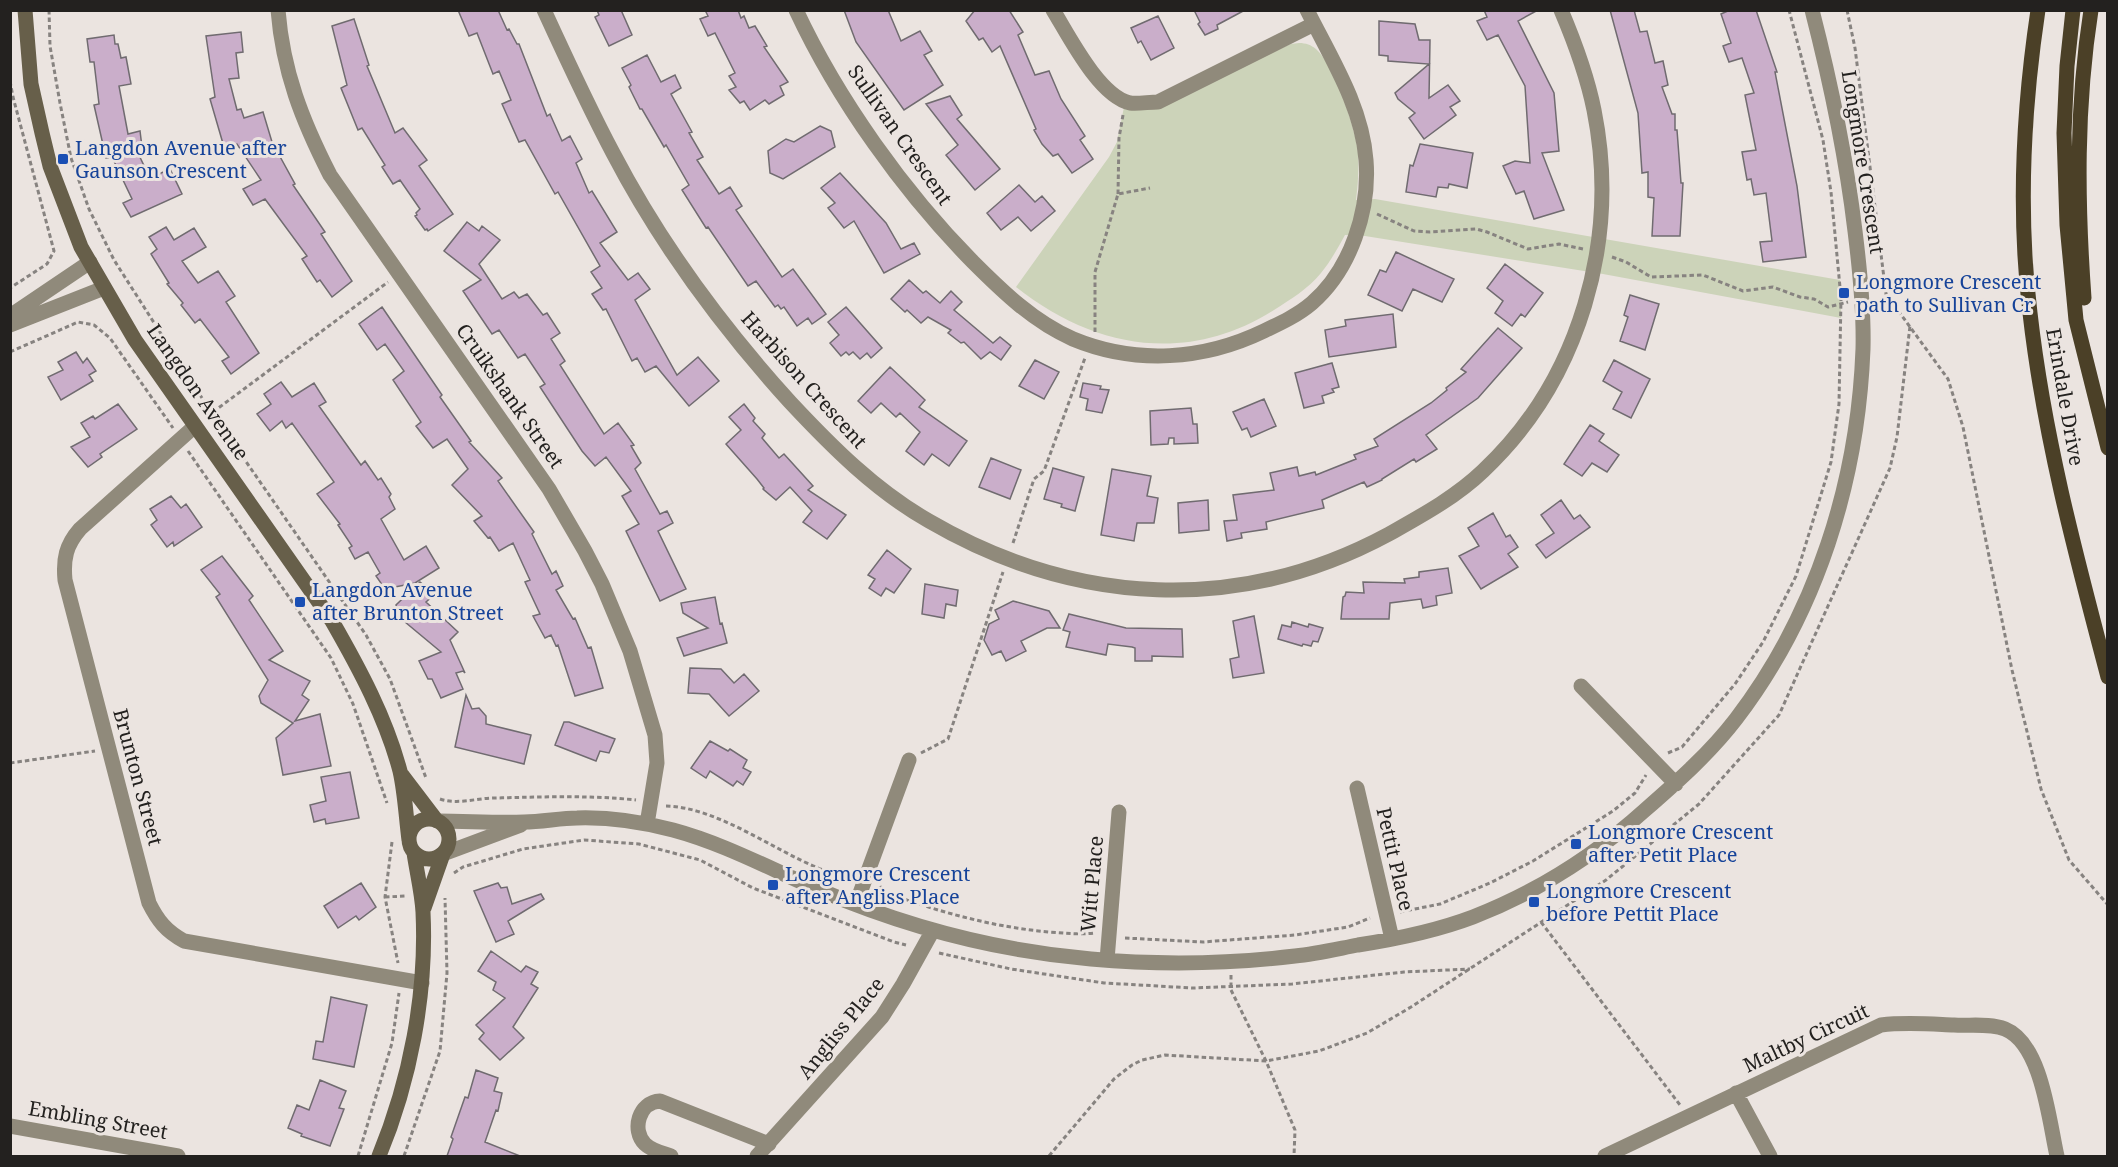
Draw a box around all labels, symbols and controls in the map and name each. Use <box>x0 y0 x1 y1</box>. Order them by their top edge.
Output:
street label: Sullivan Crescent <box>842 59 959 210</box>
street label: Longmore Crescent <box>1836 68 1891 256</box>
place label: Langdon Avenue after Gaunson Crescent <box>75 134 287 184</box>
marker: Langdon Avenue after Gaunson Crescent <box>56 152 70 166</box>
place label: Longmore Crescent path to Sullivan Cr <box>1856 268 2041 318</box>
marker: Longmore Crescent path to Sullivan Cr <box>1837 286 1851 300</box>
street label: Harbison Crescent <box>736 305 873 454</box>
street label: Langdon Avenue <box>141 318 256 465</box>
street label: Cruikshank Street <box>450 318 571 474</box>
street label: Erindale Drive <box>2040 326 2091 468</box>
place label: Langdon Avenue after Brunton Street <box>312 576 504 626</box>
marker: Langdon Avenue after Brunton Street <box>293 595 307 609</box>
street label: Brunton Street <box>107 705 170 848</box>
street label: Pettit Place <box>1370 804 1421 913</box>
place label: Longmore Crescent after Petit Place <box>1588 818 1773 868</box>
street label: Witt Place <box>1074 835 1109 933</box>
marker: Longmore Crescent after Petit Place <box>1569 837 1583 851</box>
place label: Longmore Crescent after Angliss Place <box>785 860 970 910</box>
place label: Longmore Crescent before Pettit Place <box>1546 877 1731 927</box>
marker: Longmore Crescent after Angliss Place <box>766 878 780 892</box>
marker: Longmore Crescent before Pettit Place <box>1527 895 1541 909</box>
street label: Angliss Place <box>791 971 890 1084</box>
street label: Maltby Circuit <box>1739 997 1873 1078</box>
street label: Embling Street <box>26 1094 170 1145</box>

